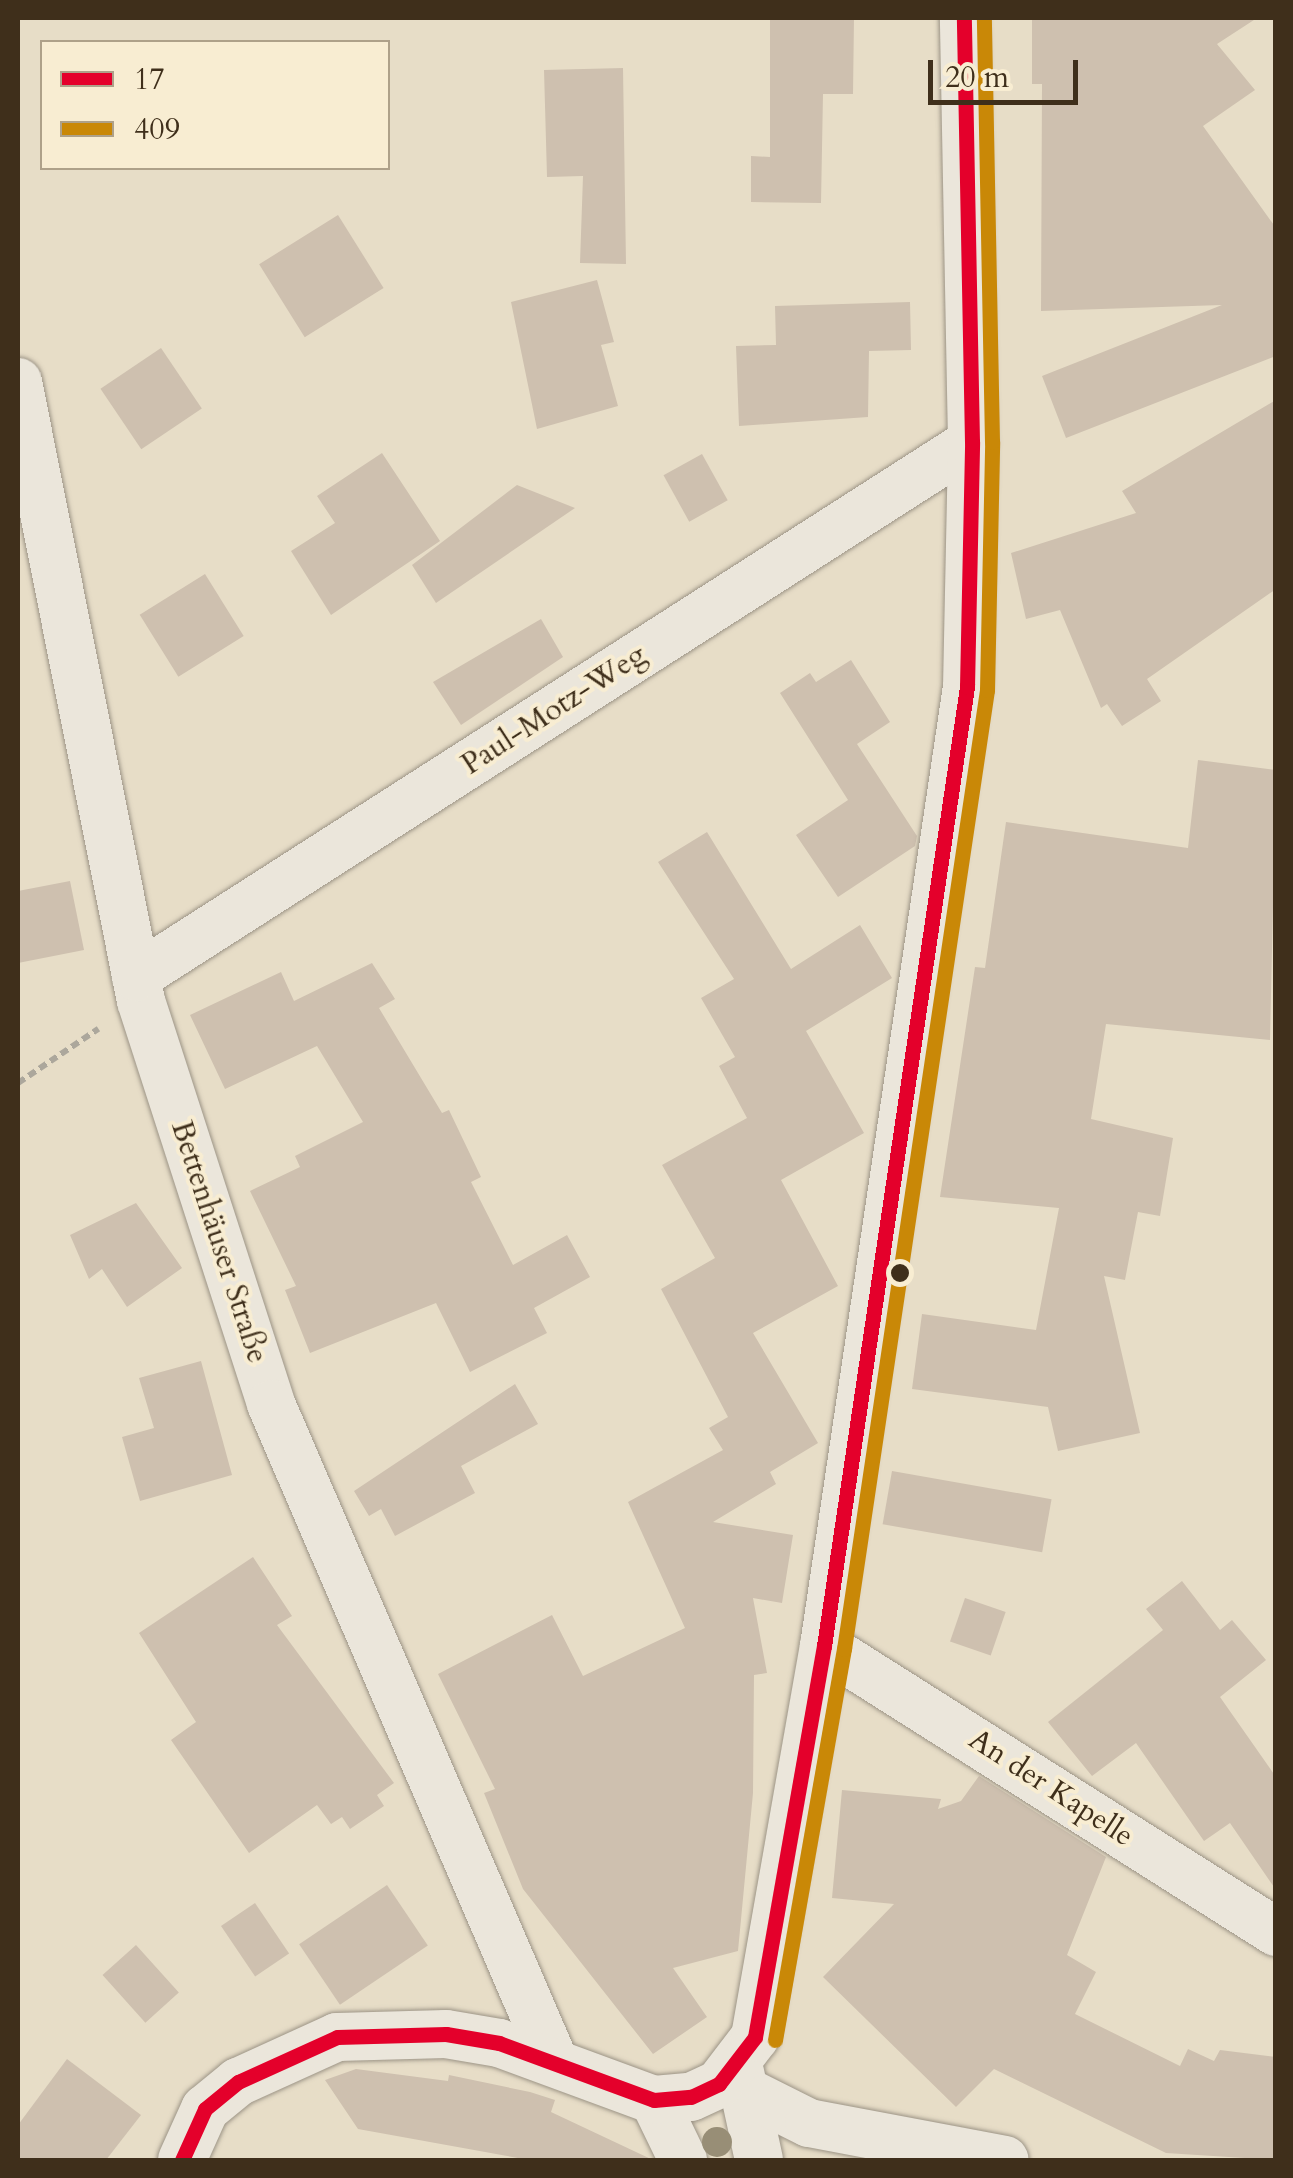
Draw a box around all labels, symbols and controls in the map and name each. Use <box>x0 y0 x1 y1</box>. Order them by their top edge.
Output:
legend <box>40 40 390 170</box>
scale bar <box>933 40 1083 102</box>
text: 20 m <box>945 57 1009 98</box>
text: 17 <box>134 59 165 100</box>
text: 409 <box>134 109 180 150</box>
street label: Paul-Motz-Weg <box>455 637 653 783</box>
street label: Bettenhäuser Straße <box>163 1116 275 1368</box>
unlabelled marker <box>890 1263 910 1283</box>
street label: An der Kapelle <box>962 1721 1140 1855</box>

